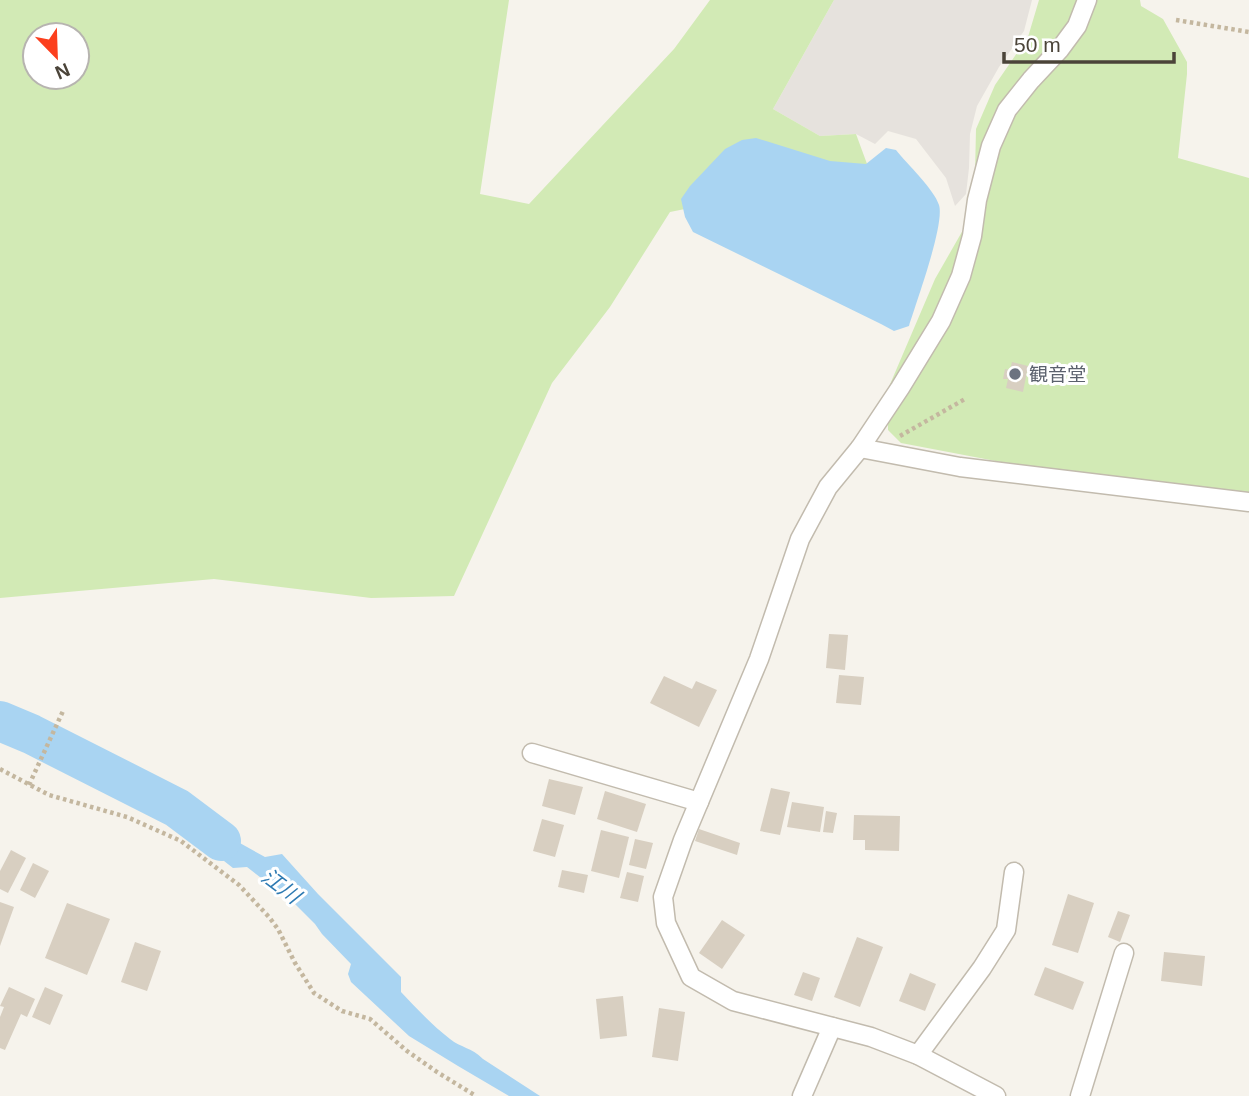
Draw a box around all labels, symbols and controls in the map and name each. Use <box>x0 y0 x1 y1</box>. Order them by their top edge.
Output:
north arrow <box>21 21 91 91</box>
scale bar <box>1004 21 1174 65</box>
text: 50 m <box>1014 33 1061 56</box>
text: N <box>52 59 73 84</box>
place label: 観音堂 <box>1029 364 1086 385</box>
marker: 観音堂 <box>1007 366 1023 382</box>
water label: 江川 <box>257 864 306 909</box>

